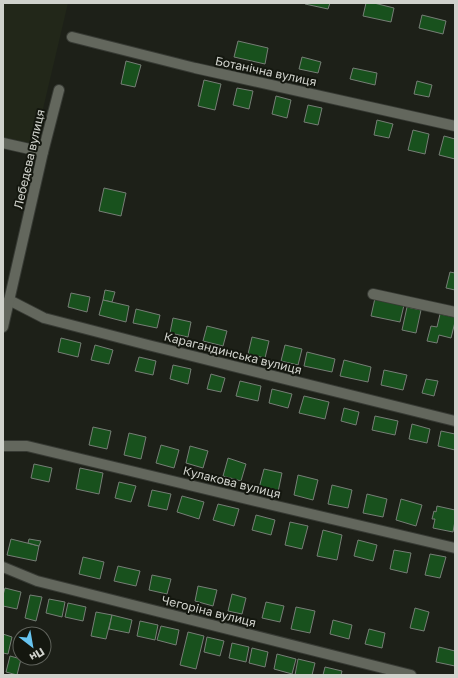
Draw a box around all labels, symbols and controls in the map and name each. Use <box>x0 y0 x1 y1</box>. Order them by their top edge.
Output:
street label: Ботанічна вулиця <box>214 53 318 89</box>
street label: Лебедєва вулиця <box>10 108 48 210</box>
street label: Карагандинська вулиця <box>162 329 304 377</box>
street label: Кулакова вулиця <box>181 463 283 501</box>
street label: Чегоріна вулиця <box>160 592 258 630</box>
north arrow <box>12 626 52 666</box>
text: Пн <box>27 646 47 665</box>

